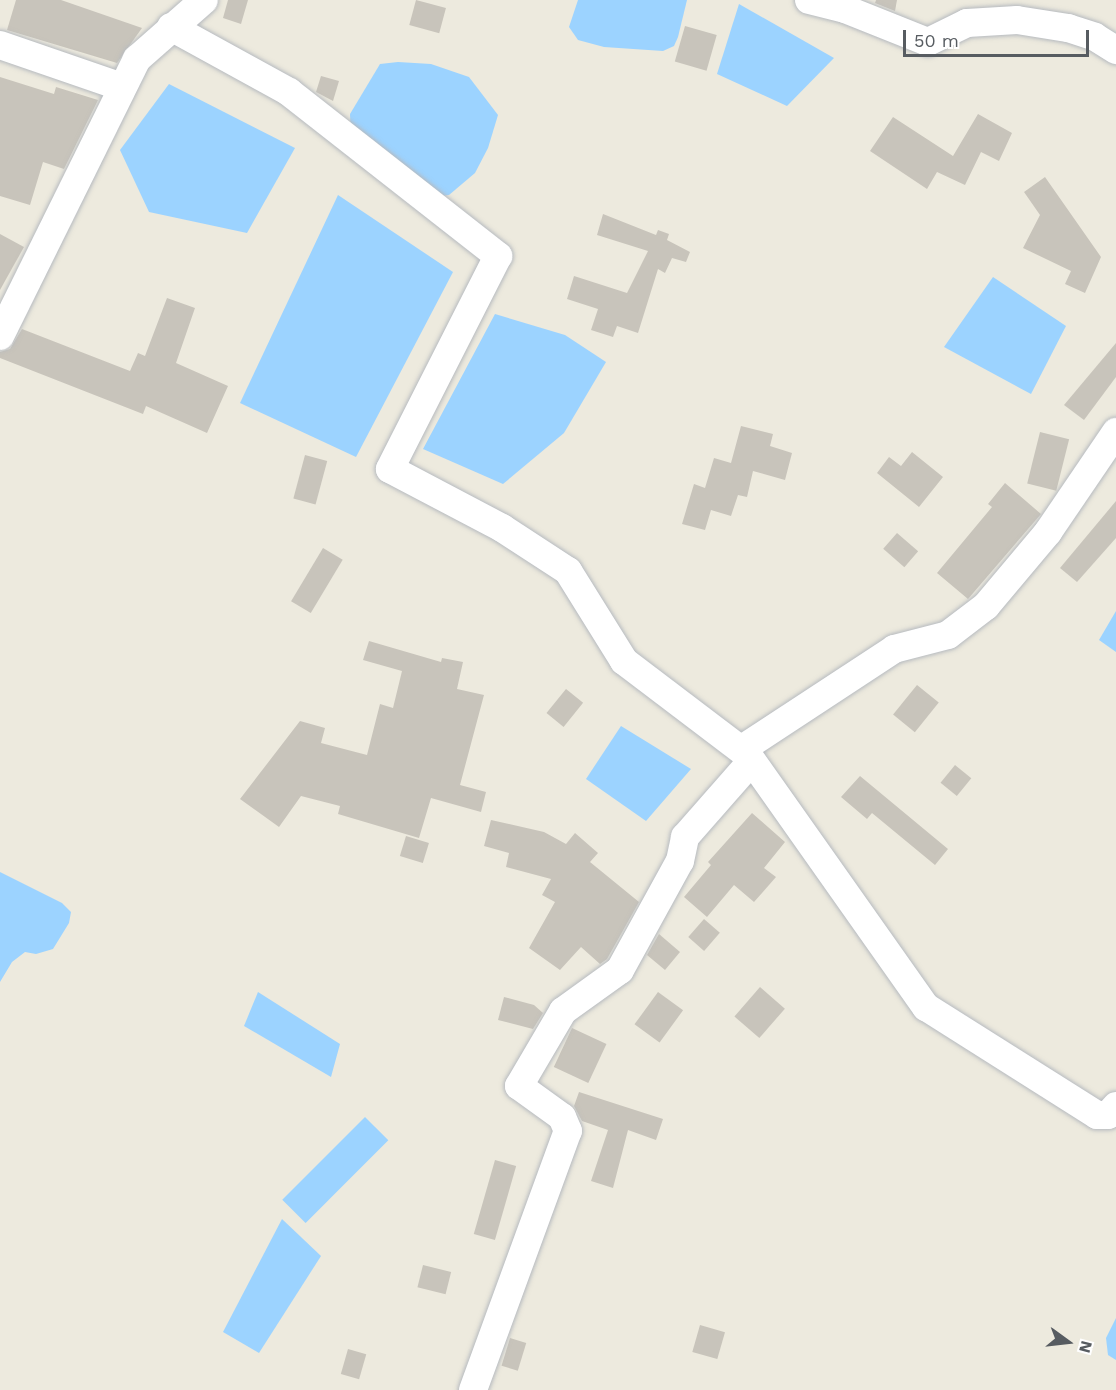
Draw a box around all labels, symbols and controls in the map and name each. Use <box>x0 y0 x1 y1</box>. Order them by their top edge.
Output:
scale bar <box>906 18 1092 56</box>
text: 50 m <box>914 30 959 51</box>
north arrow <box>1038 1312 1098 1372</box>
text: N <box>1075 1339 1097 1355</box>

